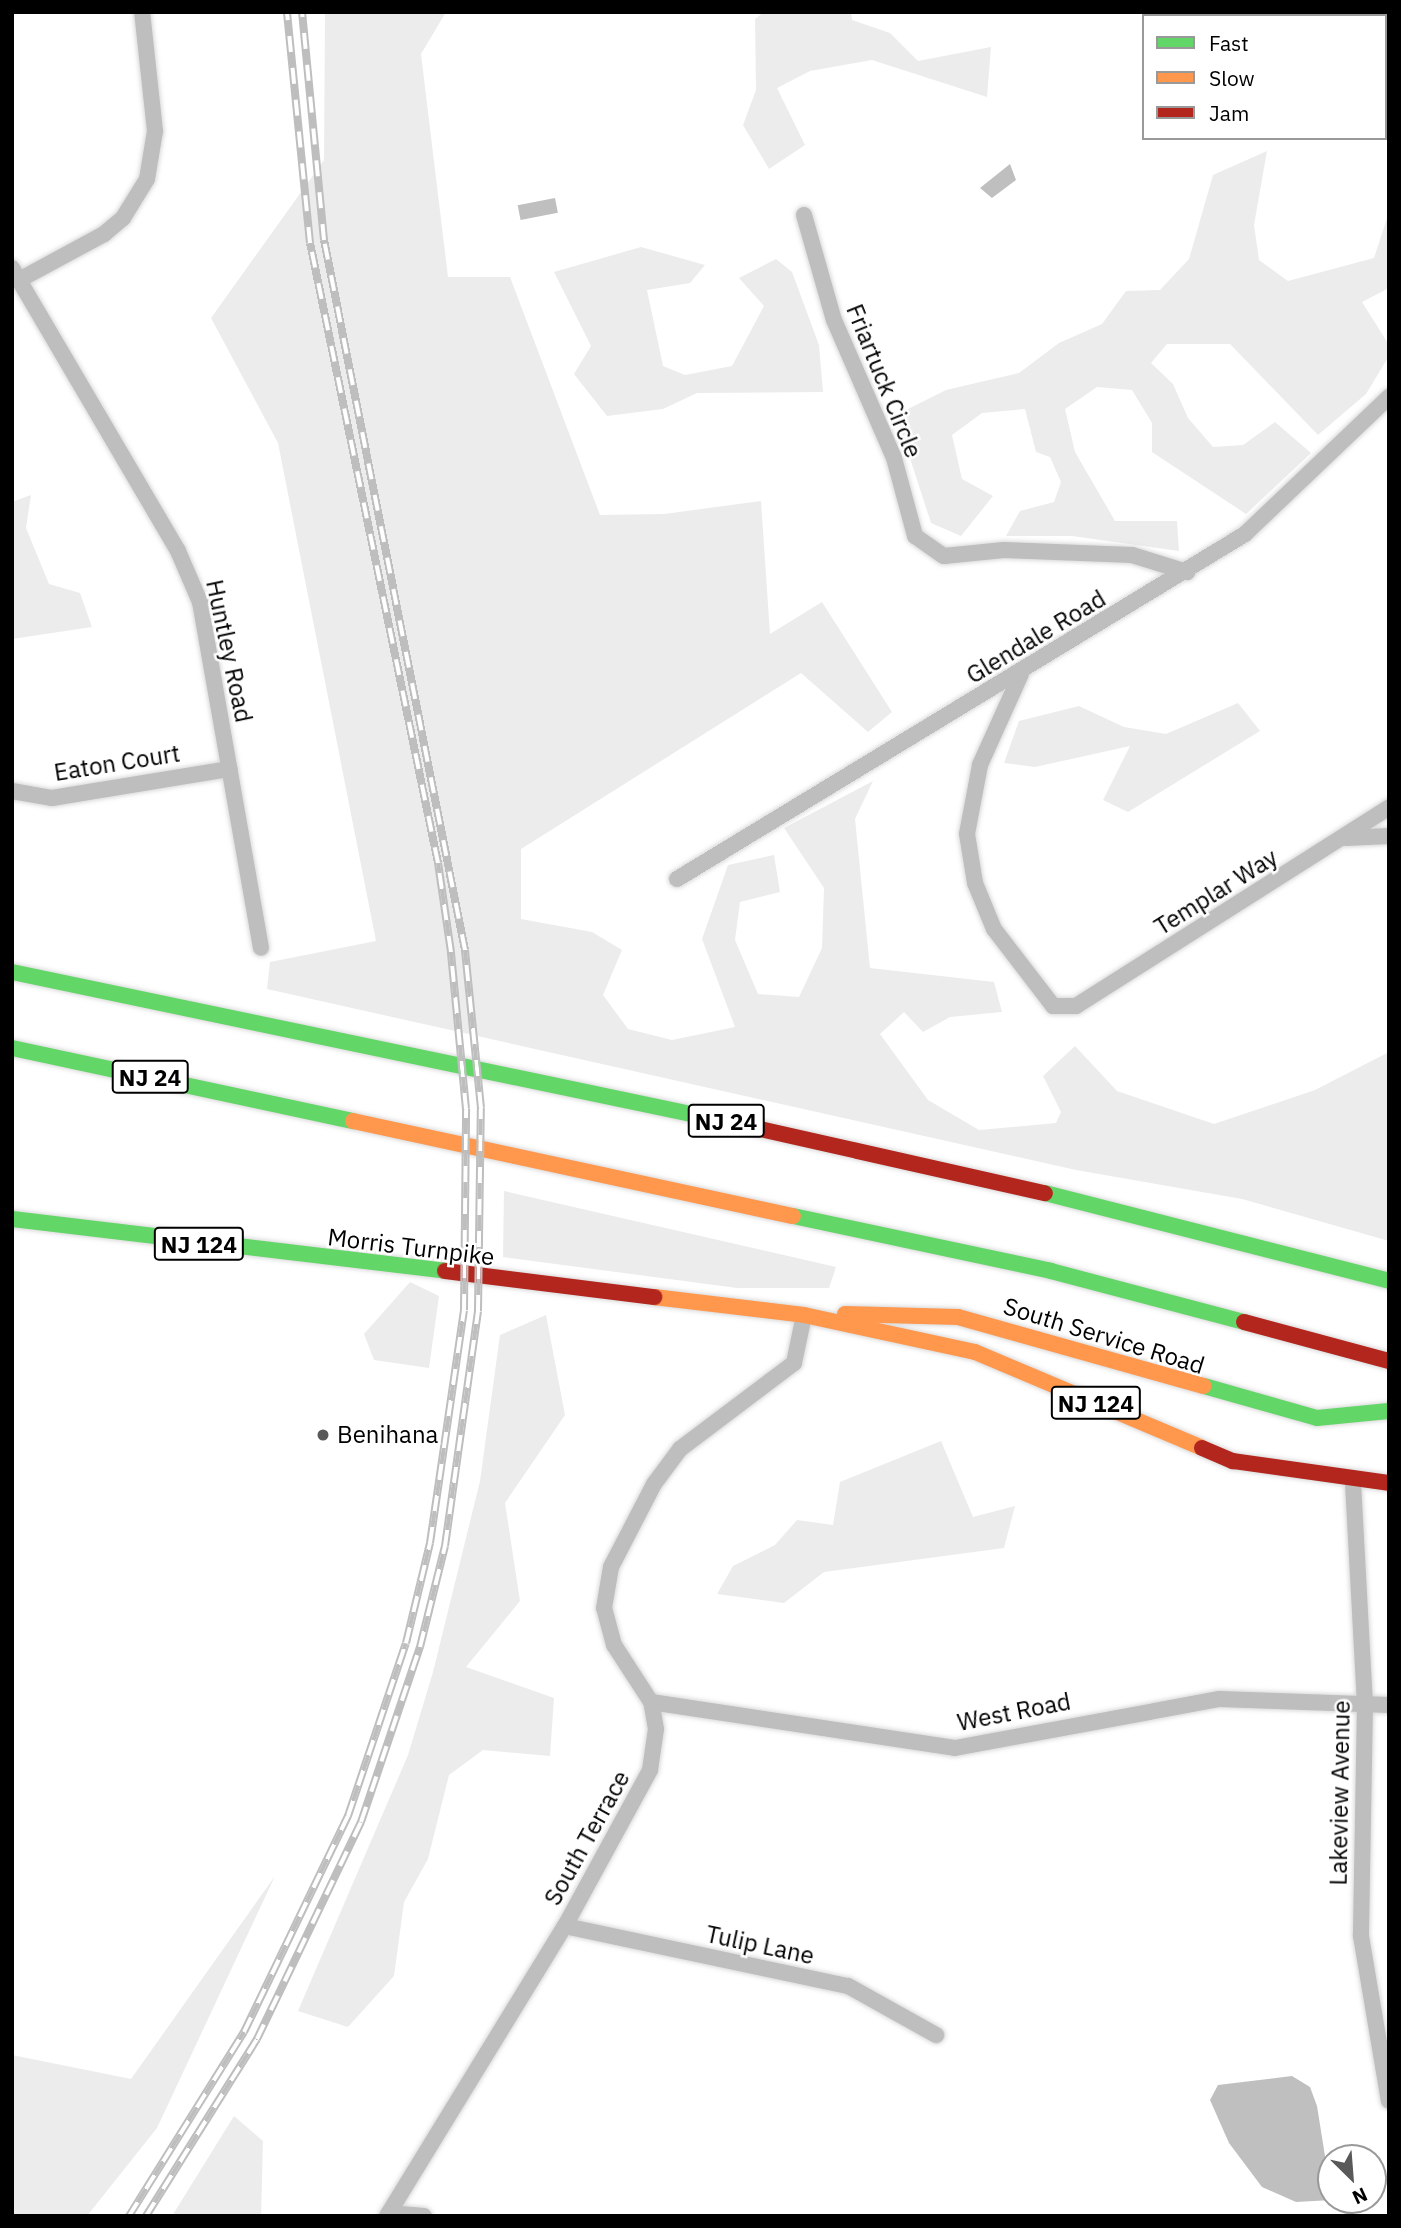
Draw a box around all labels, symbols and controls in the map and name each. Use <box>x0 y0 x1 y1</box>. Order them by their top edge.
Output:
legend <box>1142 14 1387 140</box>
text: Fast <box>1209 29 1249 57</box>
text: Slow <box>1209 64 1255 92</box>
text: Jam <box>1209 99 1249 127</box>
street label: Friartuck Circle <box>840 300 928 462</box>
street label: Huntley Road <box>200 577 258 725</box>
street label: Glendale Road <box>961 584 1111 690</box>
street label: Eaton Court <box>52 739 182 787</box>
street label: Templar Way <box>1149 843 1283 941</box>
road number: NJ 24 <box>111 1058 188 1096</box>
road number: NJ 24 <box>688 1102 764 1140</box>
street label: Morris Turnpike <box>326 1222 496 1272</box>
road number: NJ 124 <box>154 1224 244 1264</box>
street label: South Service Road <box>1000 1292 1208 1380</box>
road number: NJ 124 <box>1050 1384 1142 1422</box>
place label: Benihana <box>337 1421 438 1449</box>
marker: Benihana <box>315 1427 331 1443</box>
street label: West Road <box>955 1687 1073 1737</box>
street label: Lakeview Avenue <box>1324 1700 1356 1886</box>
street label: South Terrace <box>538 1766 636 1910</box>
street label: Tulip Lane <box>703 1919 817 1971</box>
north arrow <box>1317 2144 1387 2214</box>
text: N <box>1349 2182 1371 2210</box>

